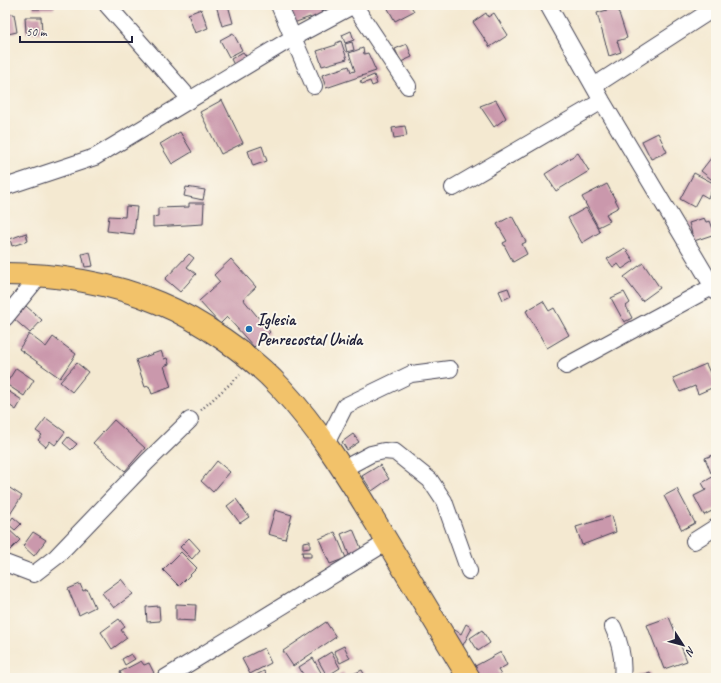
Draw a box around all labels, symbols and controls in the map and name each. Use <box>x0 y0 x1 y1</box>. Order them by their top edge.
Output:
scale bar <box>20 18 132 44</box>
text: 50 m <box>26 24 48 40</box>
place label: Iglesia Penrecostal Unida <box>257 309 364 350</box>
marker: Iglesia Penrecostal Unida <box>244 324 254 334</box>
north arrow <box>663 625 703 665</box>
text: N <box>682 644 699 660</box>

